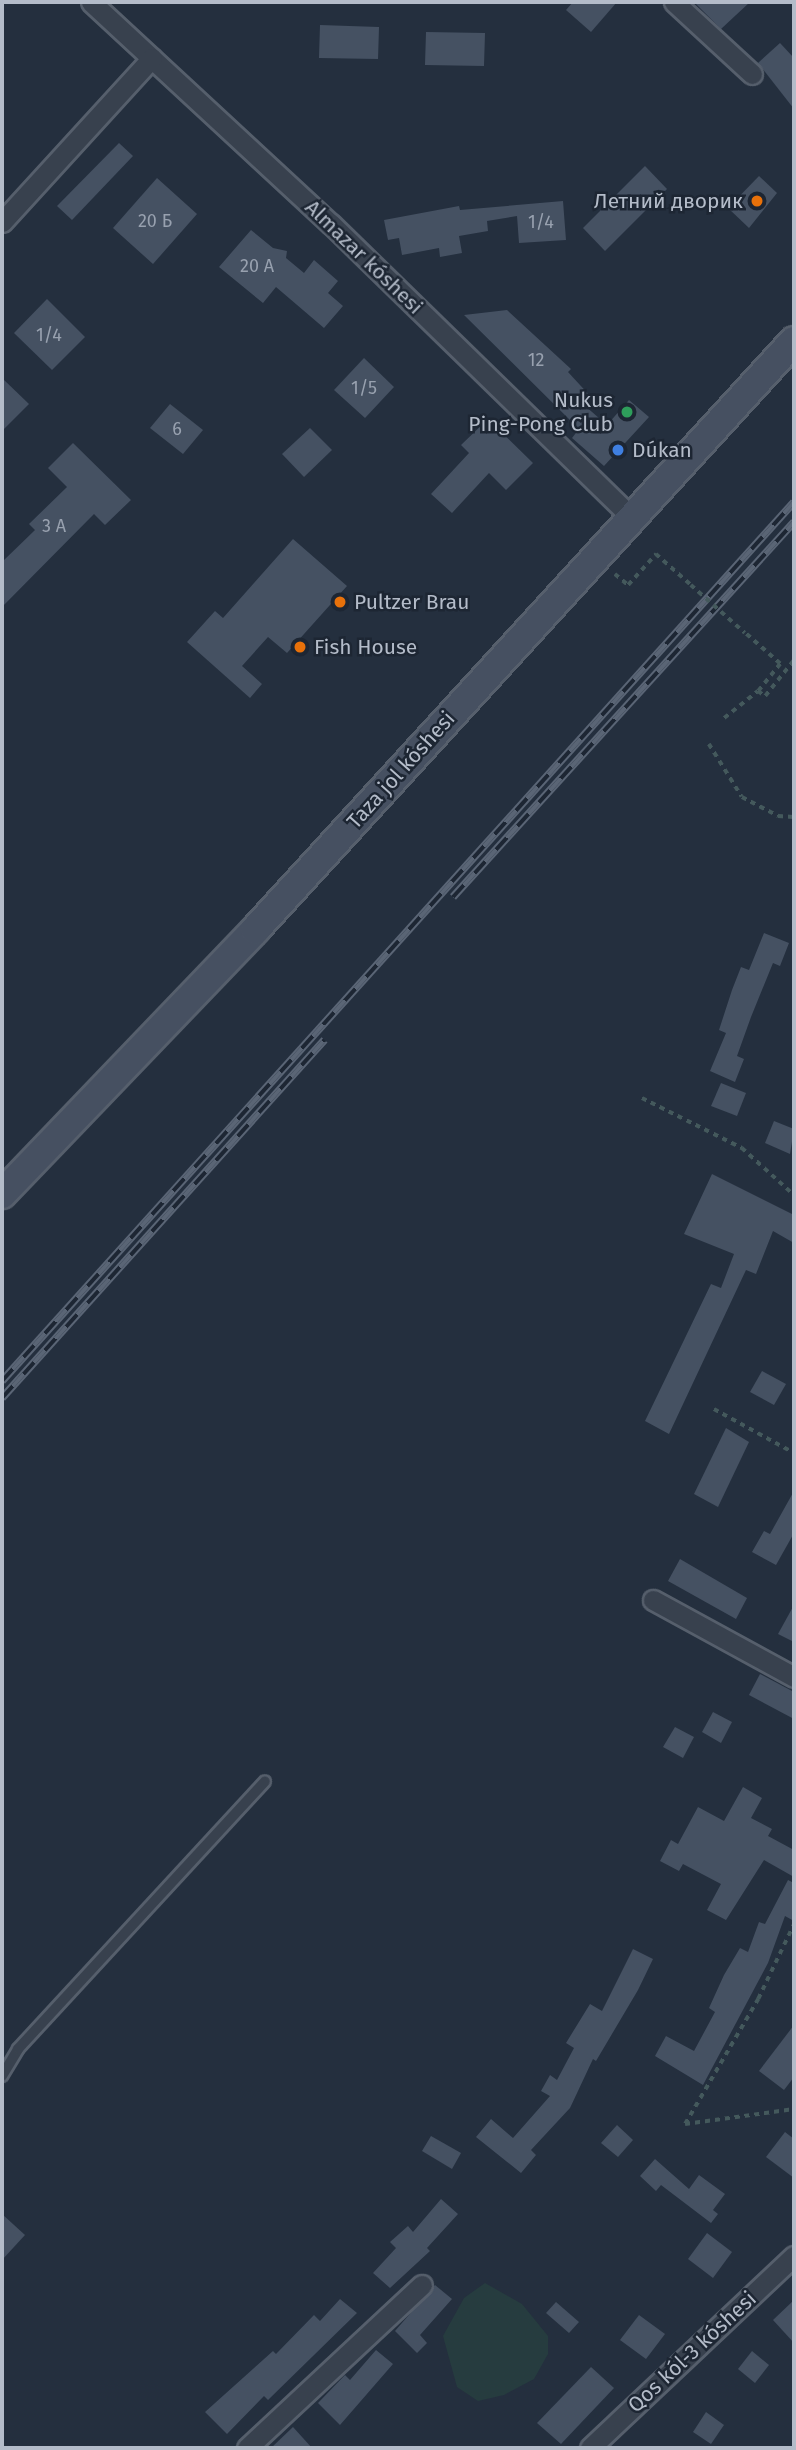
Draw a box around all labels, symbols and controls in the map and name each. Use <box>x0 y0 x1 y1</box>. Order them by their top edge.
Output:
place label: Летний дворик <box>594 188 743 214</box>
marker: Летний дворик <box>749 193 765 209</box>
street label: Almazar kóshesi <box>300 195 428 319</box>
house number: 20 Б <box>138 210 172 232</box>
house number: 1/4 <box>528 211 554 233</box>
house number: 20 А <box>240 255 274 277</box>
house number: 1/4 <box>36 324 62 346</box>
house number: 12 <box>528 349 544 371</box>
house number: 1/5 <box>351 377 377 399</box>
place label: Nukus Ping-Pong Club <box>468 387 613 437</box>
marker: Nukus Ping-Pong Club <box>619 404 635 420</box>
house number: 6 <box>172 418 182 440</box>
place label: Dúkan <box>632 437 692 463</box>
marker: Dúkan <box>610 442 626 458</box>
house number: 3 А <box>42 515 66 537</box>
place label: Pultzer Brau <box>354 589 470 615</box>
marker: Pultzer Brau <box>332 594 348 610</box>
place label: Fish House <box>314 634 417 660</box>
marker: Fish House <box>292 639 308 655</box>
street label: Taza jol kóshesi <box>342 706 460 834</box>
street label: Qos kól-3 kóshesi <box>623 2286 761 2418</box>

